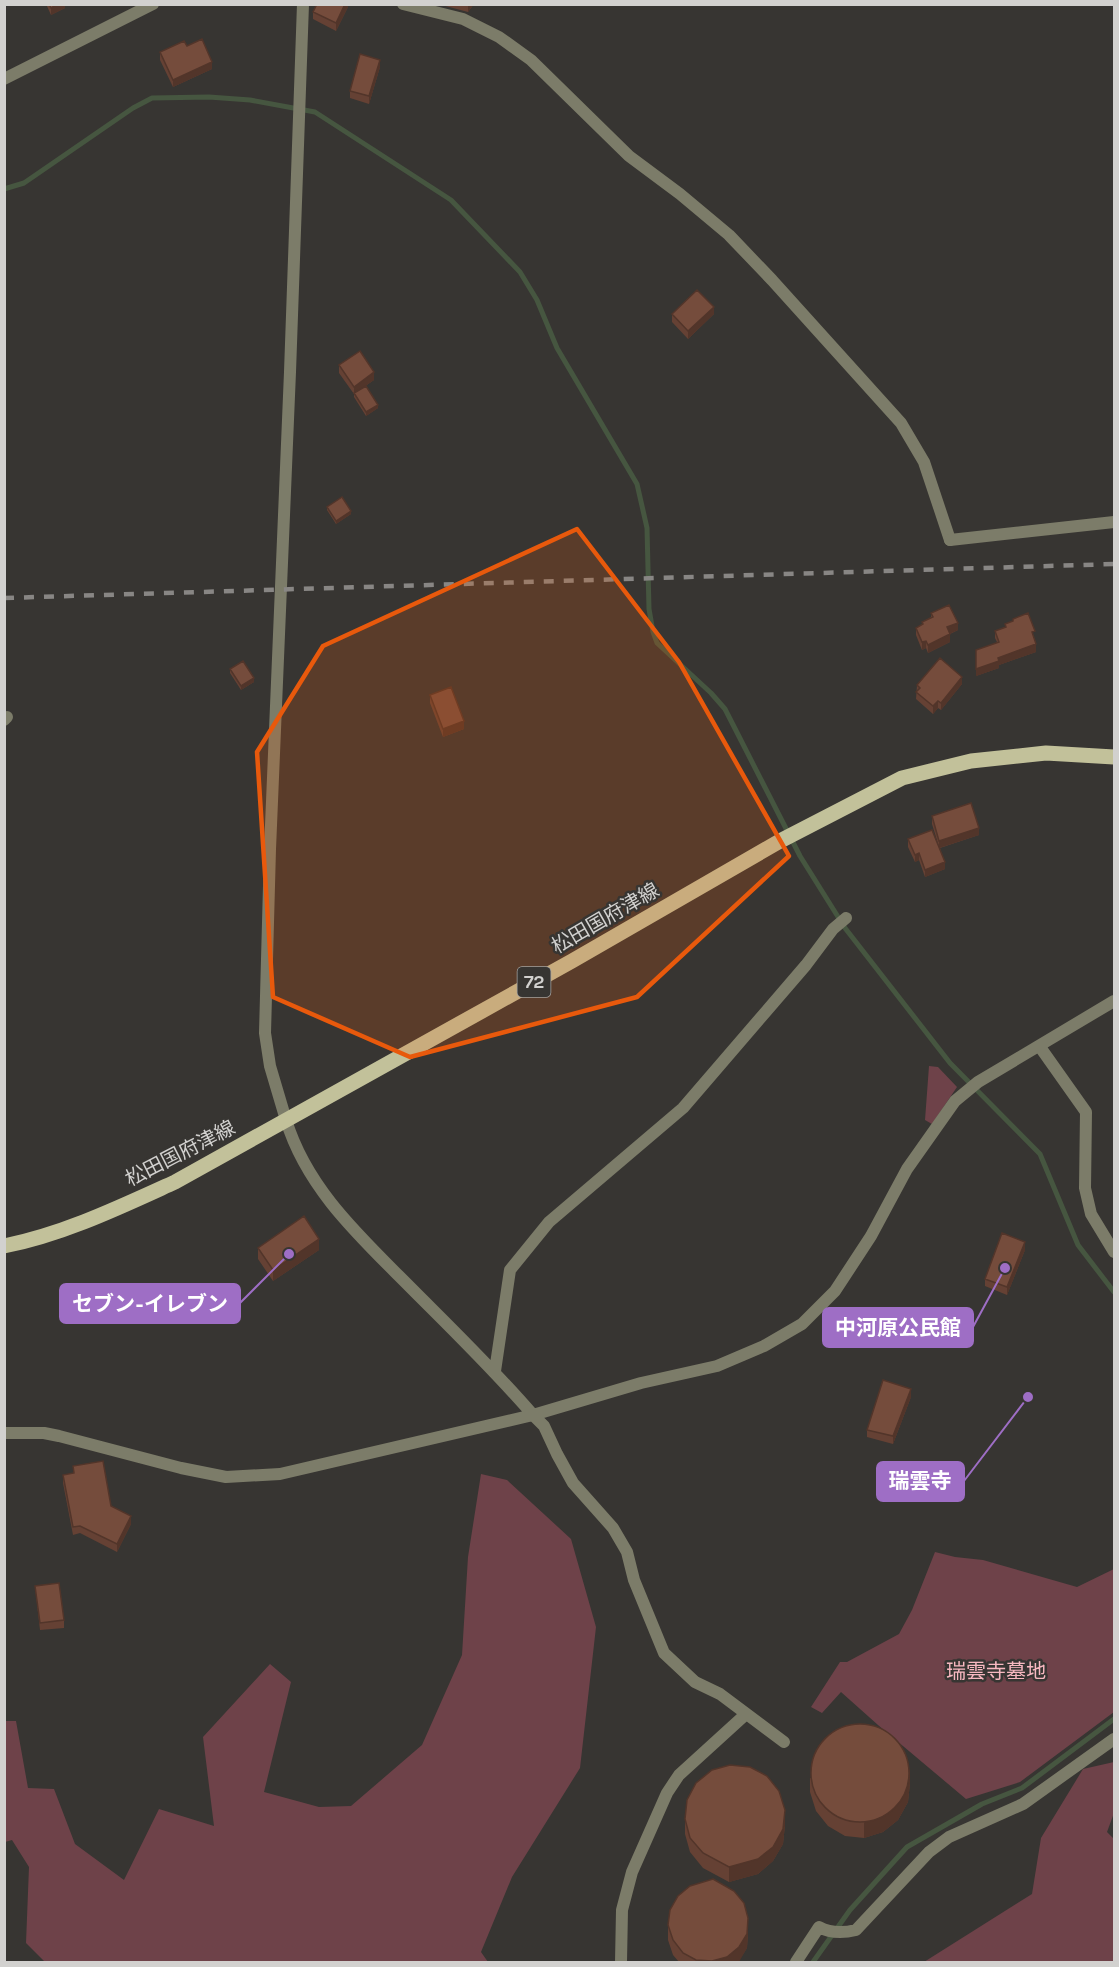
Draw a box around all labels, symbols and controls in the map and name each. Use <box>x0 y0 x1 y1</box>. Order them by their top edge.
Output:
street label: 松田国府津線 <box>547 877 663 959</box>
road number: 72 <box>518 967 550 997</box>
street label: 松田国府津線 <box>121 1114 239 1192</box>
callout: セブン-イレブン <box>60 1284 240 1323</box>
text: セブン-イレブン <box>72 1290 228 1317</box>
callout: 中河原公民館 <box>823 1308 973 1347</box>
text: 中河原公民館 <box>835 1314 961 1341</box>
callout: 瑞雲寺 <box>877 1462 964 1501</box>
text: 瑞雲寺 <box>889 1467 952 1494</box>
park label: 瑞雲寺墓地 <box>946 1658 1046 1684</box>

